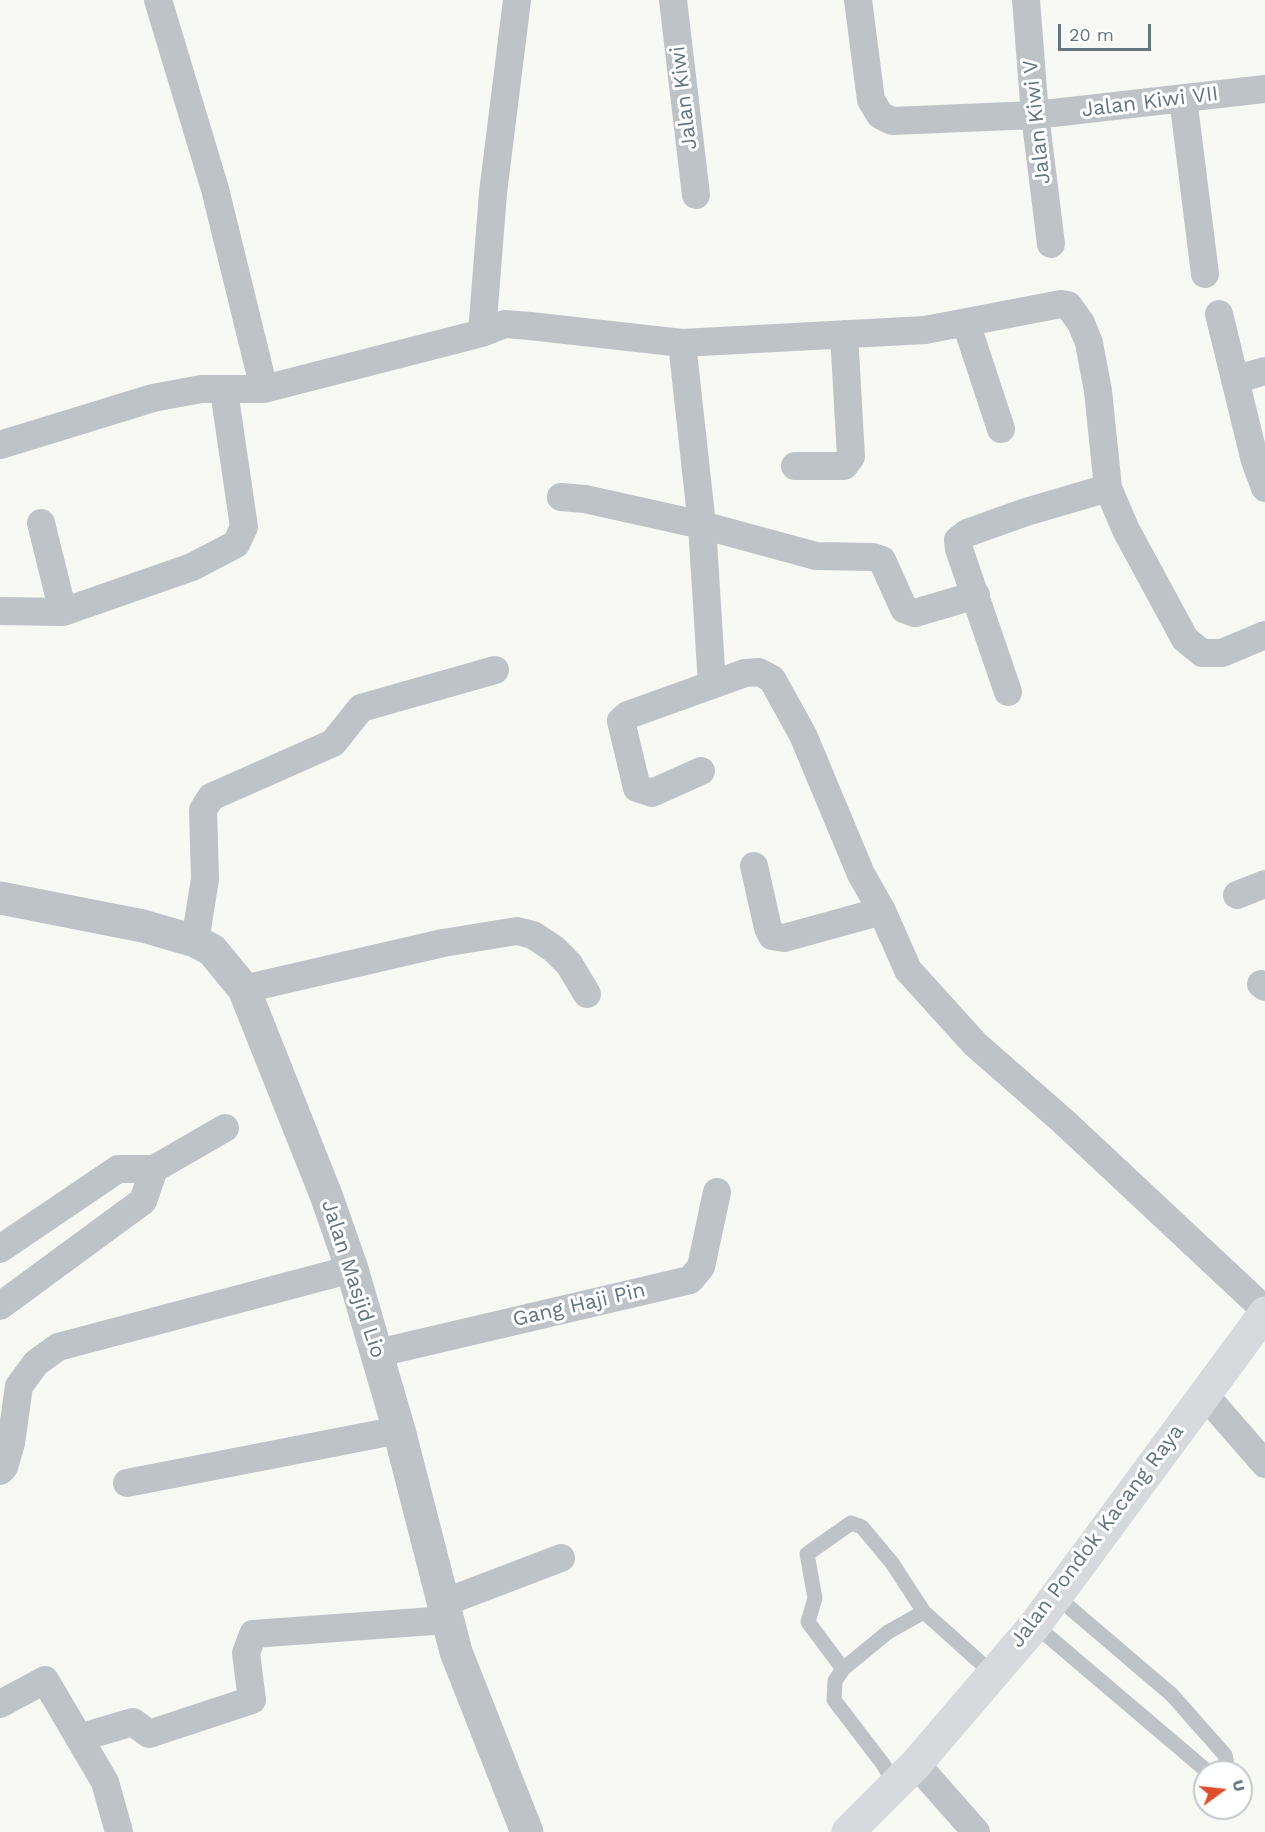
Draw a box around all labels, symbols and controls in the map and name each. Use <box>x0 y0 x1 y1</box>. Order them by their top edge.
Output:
scale bar <box>1061 12 1154 50</box>
text: 20 m <box>1069 24 1114 45</box>
street label: Jalan Kiwi <box>665 45 703 151</box>
street label: Jalan Kiwi V <box>1018 58 1056 186</box>
street label: Jalan Kiwi VII <box>1080 81 1220 123</box>
street label: Jalan Masjid Lio <box>316 1197 390 1361</box>
street label: Gang Haji Pin <box>510 1278 648 1332</box>
street label: Jalan Pondok Kacang Raya <box>1005 1419 1189 1653</box>
north arrow <box>1193 1760 1253 1820</box>
text: U <box>1228 1778 1250 1794</box>

